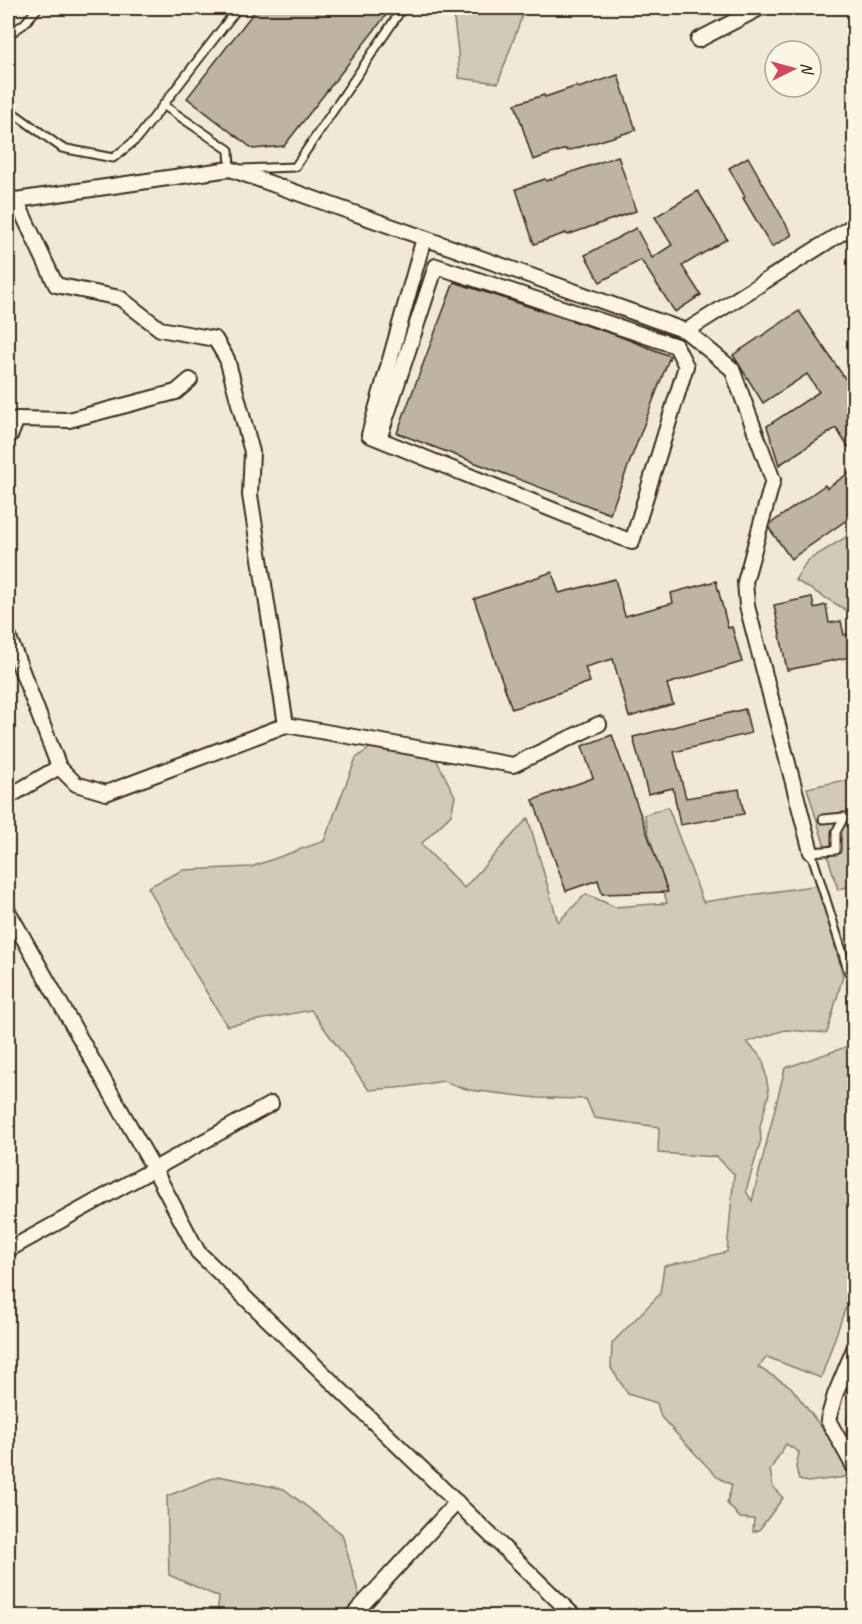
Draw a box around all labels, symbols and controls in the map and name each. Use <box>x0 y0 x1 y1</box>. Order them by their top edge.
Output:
north arrow <box>763 39 823 99</box>
text: N <box>797 62 818 77</box>

